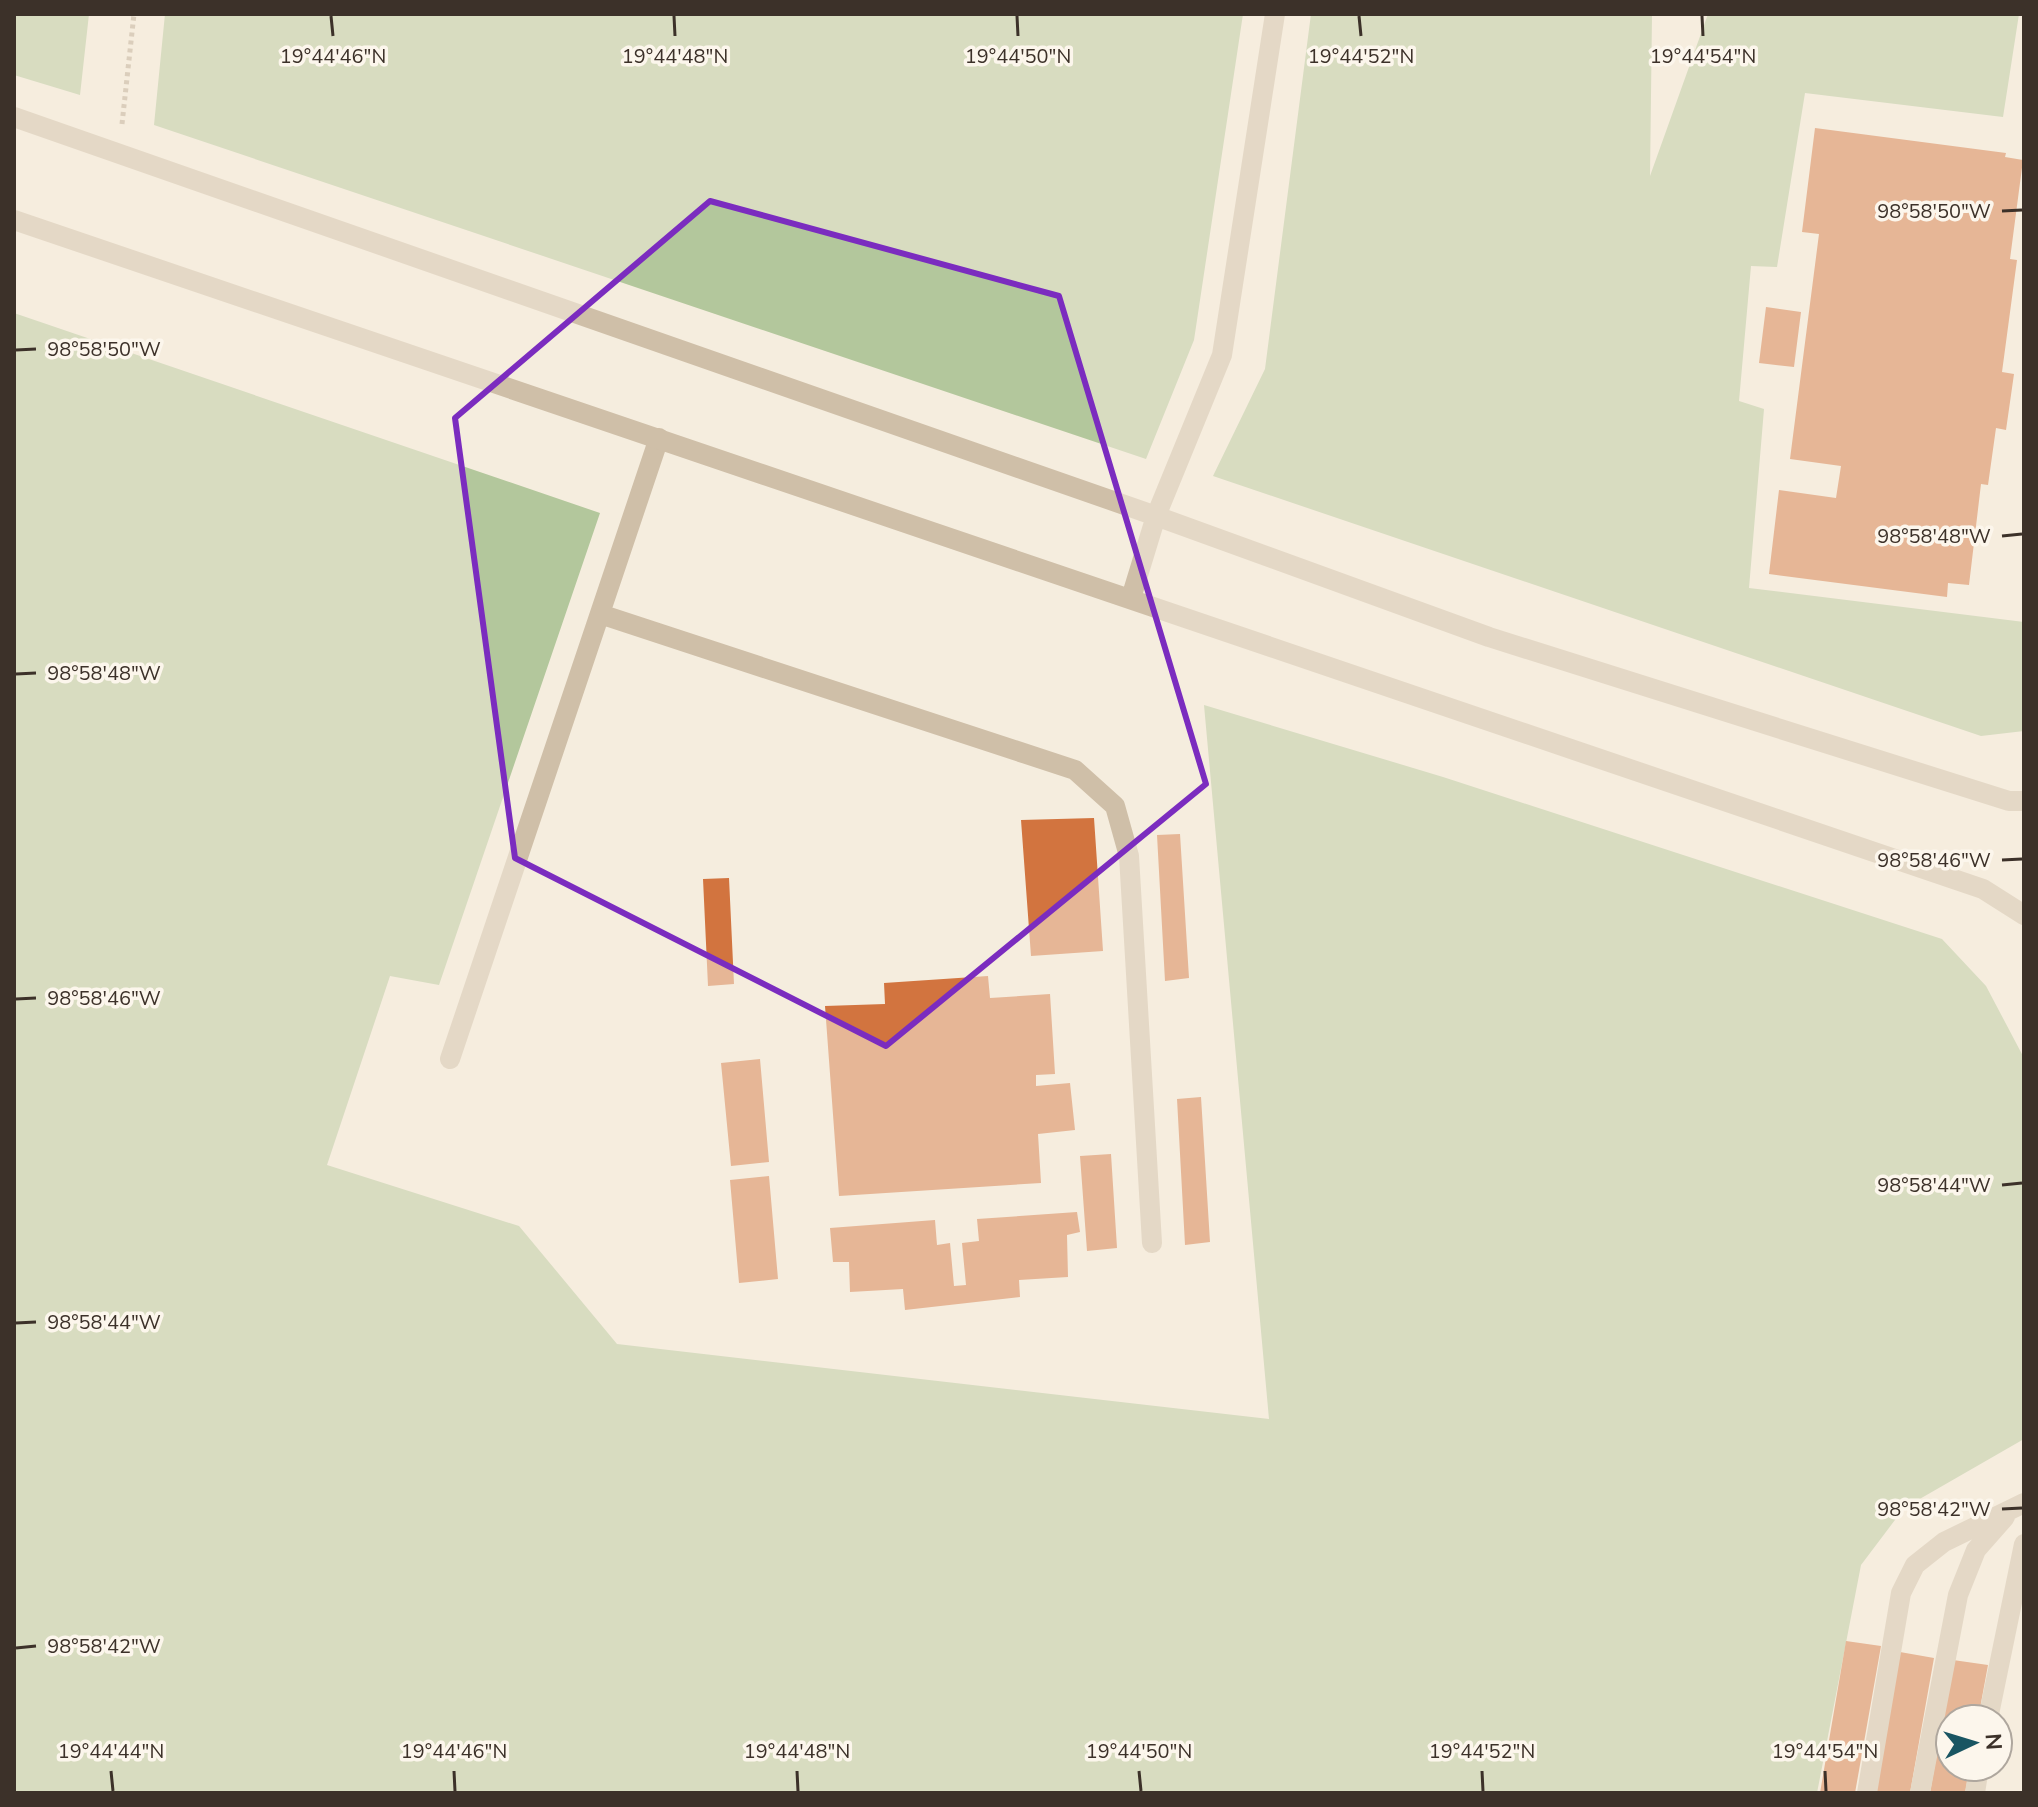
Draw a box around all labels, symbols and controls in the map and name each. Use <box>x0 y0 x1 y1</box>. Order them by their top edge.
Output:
text: 19°44'46"N <box>280 43 386 70</box>
text: 19°44'48"N <box>622 43 728 70</box>
text: 19°44'50"N <box>965 43 1071 70</box>
text: 19°44'52"N <box>1308 43 1414 70</box>
text: 19°44'54"N <box>1650 43 1756 70</box>
text: 98°58'50"W <box>1877 198 1991 225</box>
text: 98°58'50"W <box>47 336 161 363</box>
text: 98°58'48"W <box>1877 523 1991 550</box>
text: 98°58'48"W <box>47 660 161 687</box>
text: 98°58'46"W <box>1877 847 1991 874</box>
text: 98°58'46"W <box>47 985 161 1012</box>
text: 98°58'44"W <box>1877 1172 1991 1199</box>
text: 98°58'44"W <box>47 1309 161 1336</box>
text: 98°58'42"W <box>1877 1496 1991 1523</box>
text: 98°58'42"W <box>47 1633 161 1660</box>
north arrow <box>1934 1703 2014 1783</box>
text: N <box>1977 1732 2008 1751</box>
text: 19°44'44"N <box>58 1738 164 1765</box>
text: 19°44'46"N <box>401 1738 507 1765</box>
text: 19°44'48"N <box>744 1738 850 1765</box>
text: 19°44'50"N <box>1086 1738 1192 1765</box>
text: 19°44'52"N <box>1429 1738 1535 1765</box>
text: 19°44'54"N <box>1772 1738 1878 1765</box>

